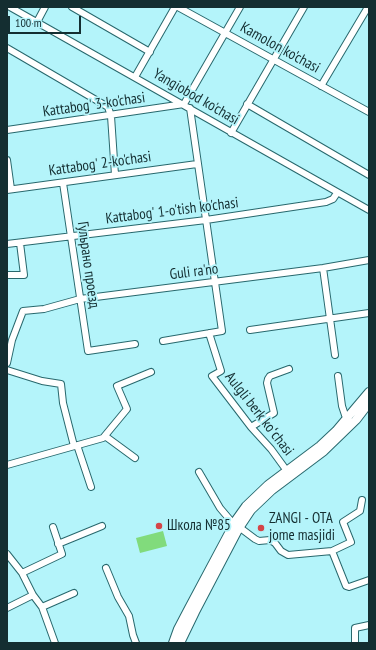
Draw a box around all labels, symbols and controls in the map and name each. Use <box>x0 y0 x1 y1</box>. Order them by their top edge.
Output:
scale bar <box>10 8 83 34</box>
text: 100 m <box>15 15 42 30</box>
street label: Kamolon ko'chasi <box>237 19 323 77</box>
street label: Yangiobod ko'chasi <box>150 65 242 129</box>
street label: Kattabog' 3-ko'chasi <box>42 89 146 121</box>
street label: Kattabog' 2-ko'chasi <box>48 148 152 180</box>
street label: Kattabog' 1-o'tish ko'chasi <box>105 194 239 228</box>
street label: Гульрано проезд <box>73 220 103 310</box>
street label: Guli ra'no <box>169 260 219 284</box>
street label: Aulgli berk koʻchasi <box>221 369 297 459</box>
place label: ZANGI - OTA jome masjidi <box>269 510 335 545</box>
place label: Школа №85 <box>167 517 231 535</box>
marker: Школа №85 <box>154 521 164 531</box>
marker: ZANGI - OTA jome masjidi <box>256 523 266 533</box>

